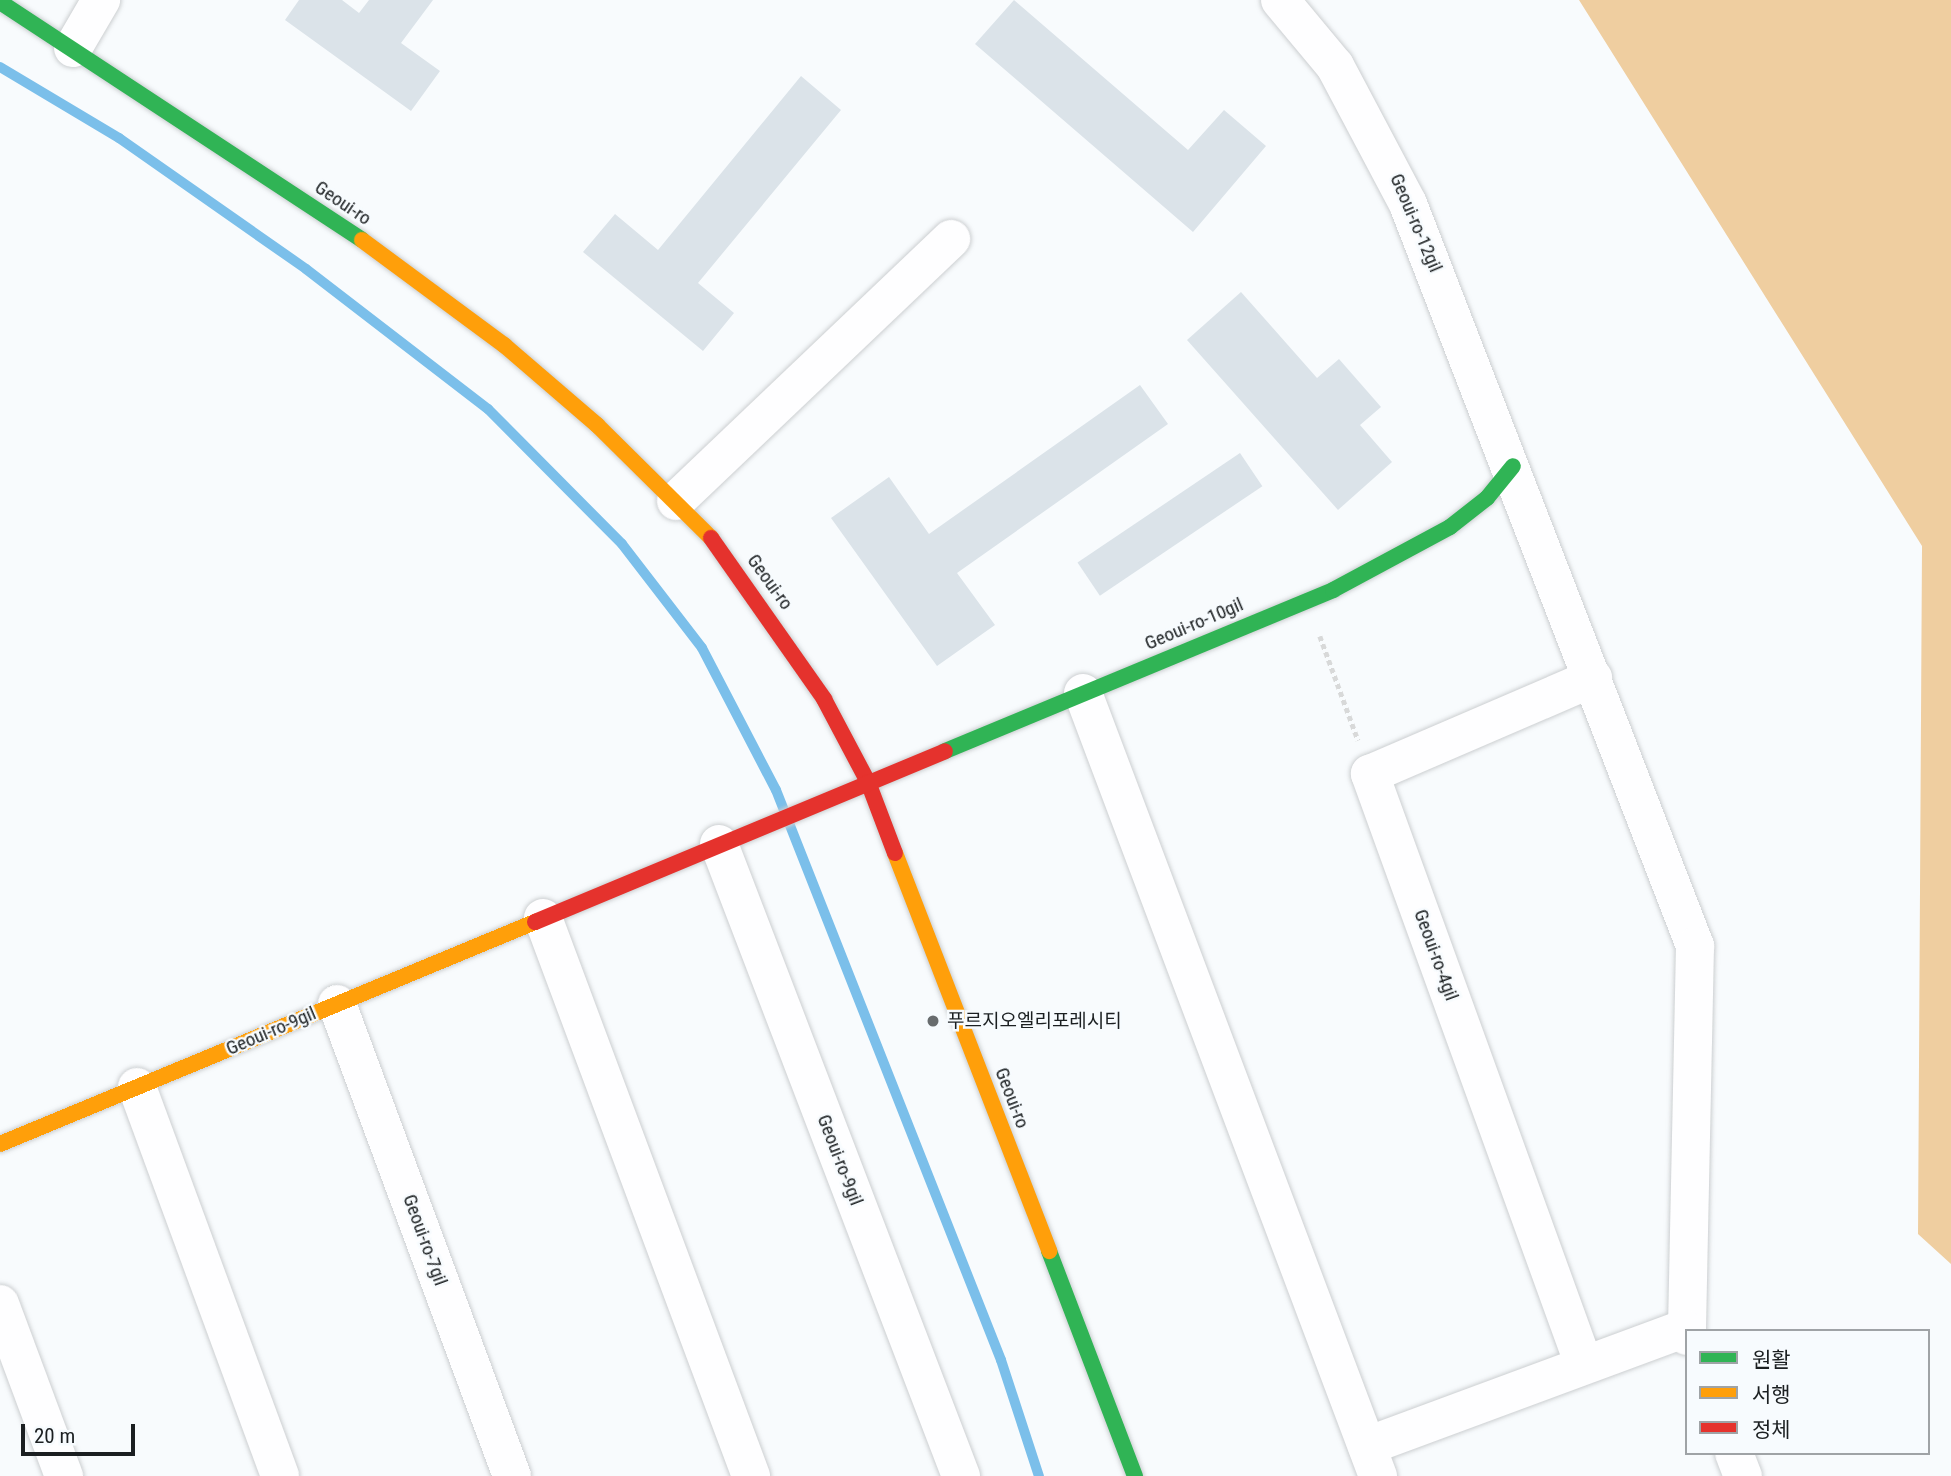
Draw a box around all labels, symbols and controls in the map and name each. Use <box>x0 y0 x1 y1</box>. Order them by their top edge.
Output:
street label: Geoui-ro-12gil <box>1385 170 1447 276</box>
street label: Geoui-ro <box>310 176 376 230</box>
street label: Geoui-ro <box>742 550 798 614</box>
street label: Geoui-ro-10gil <box>1141 593 1247 655</box>
street label: Geoui-ro-4gil <box>1409 906 1463 1004</box>
street label: Geoui-ro-9gil <box>223 1002 319 1060</box>
place label: 푸르지오엘리포레시티 <box>947 1010 1122 1032</box>
marker: 푸르지오엘리포레시티 <box>925 1013 941 1029</box>
street label: Geoui-ro <box>990 1064 1034 1132</box>
street label: Geoui-ro-9gil <box>812 1111 868 1209</box>
street label: Geoui-ro-7gil <box>398 1191 452 1289</box>
legend <box>1685 1329 1930 1455</box>
text: 원활 <box>1752 1348 1791 1372</box>
text: 서행 <box>1752 1383 1791 1407</box>
scale bar <box>24 1410 138 1454</box>
text: 정체 <box>1752 1418 1791 1442</box>
text: 20 m <box>34 1424 75 1448</box>

